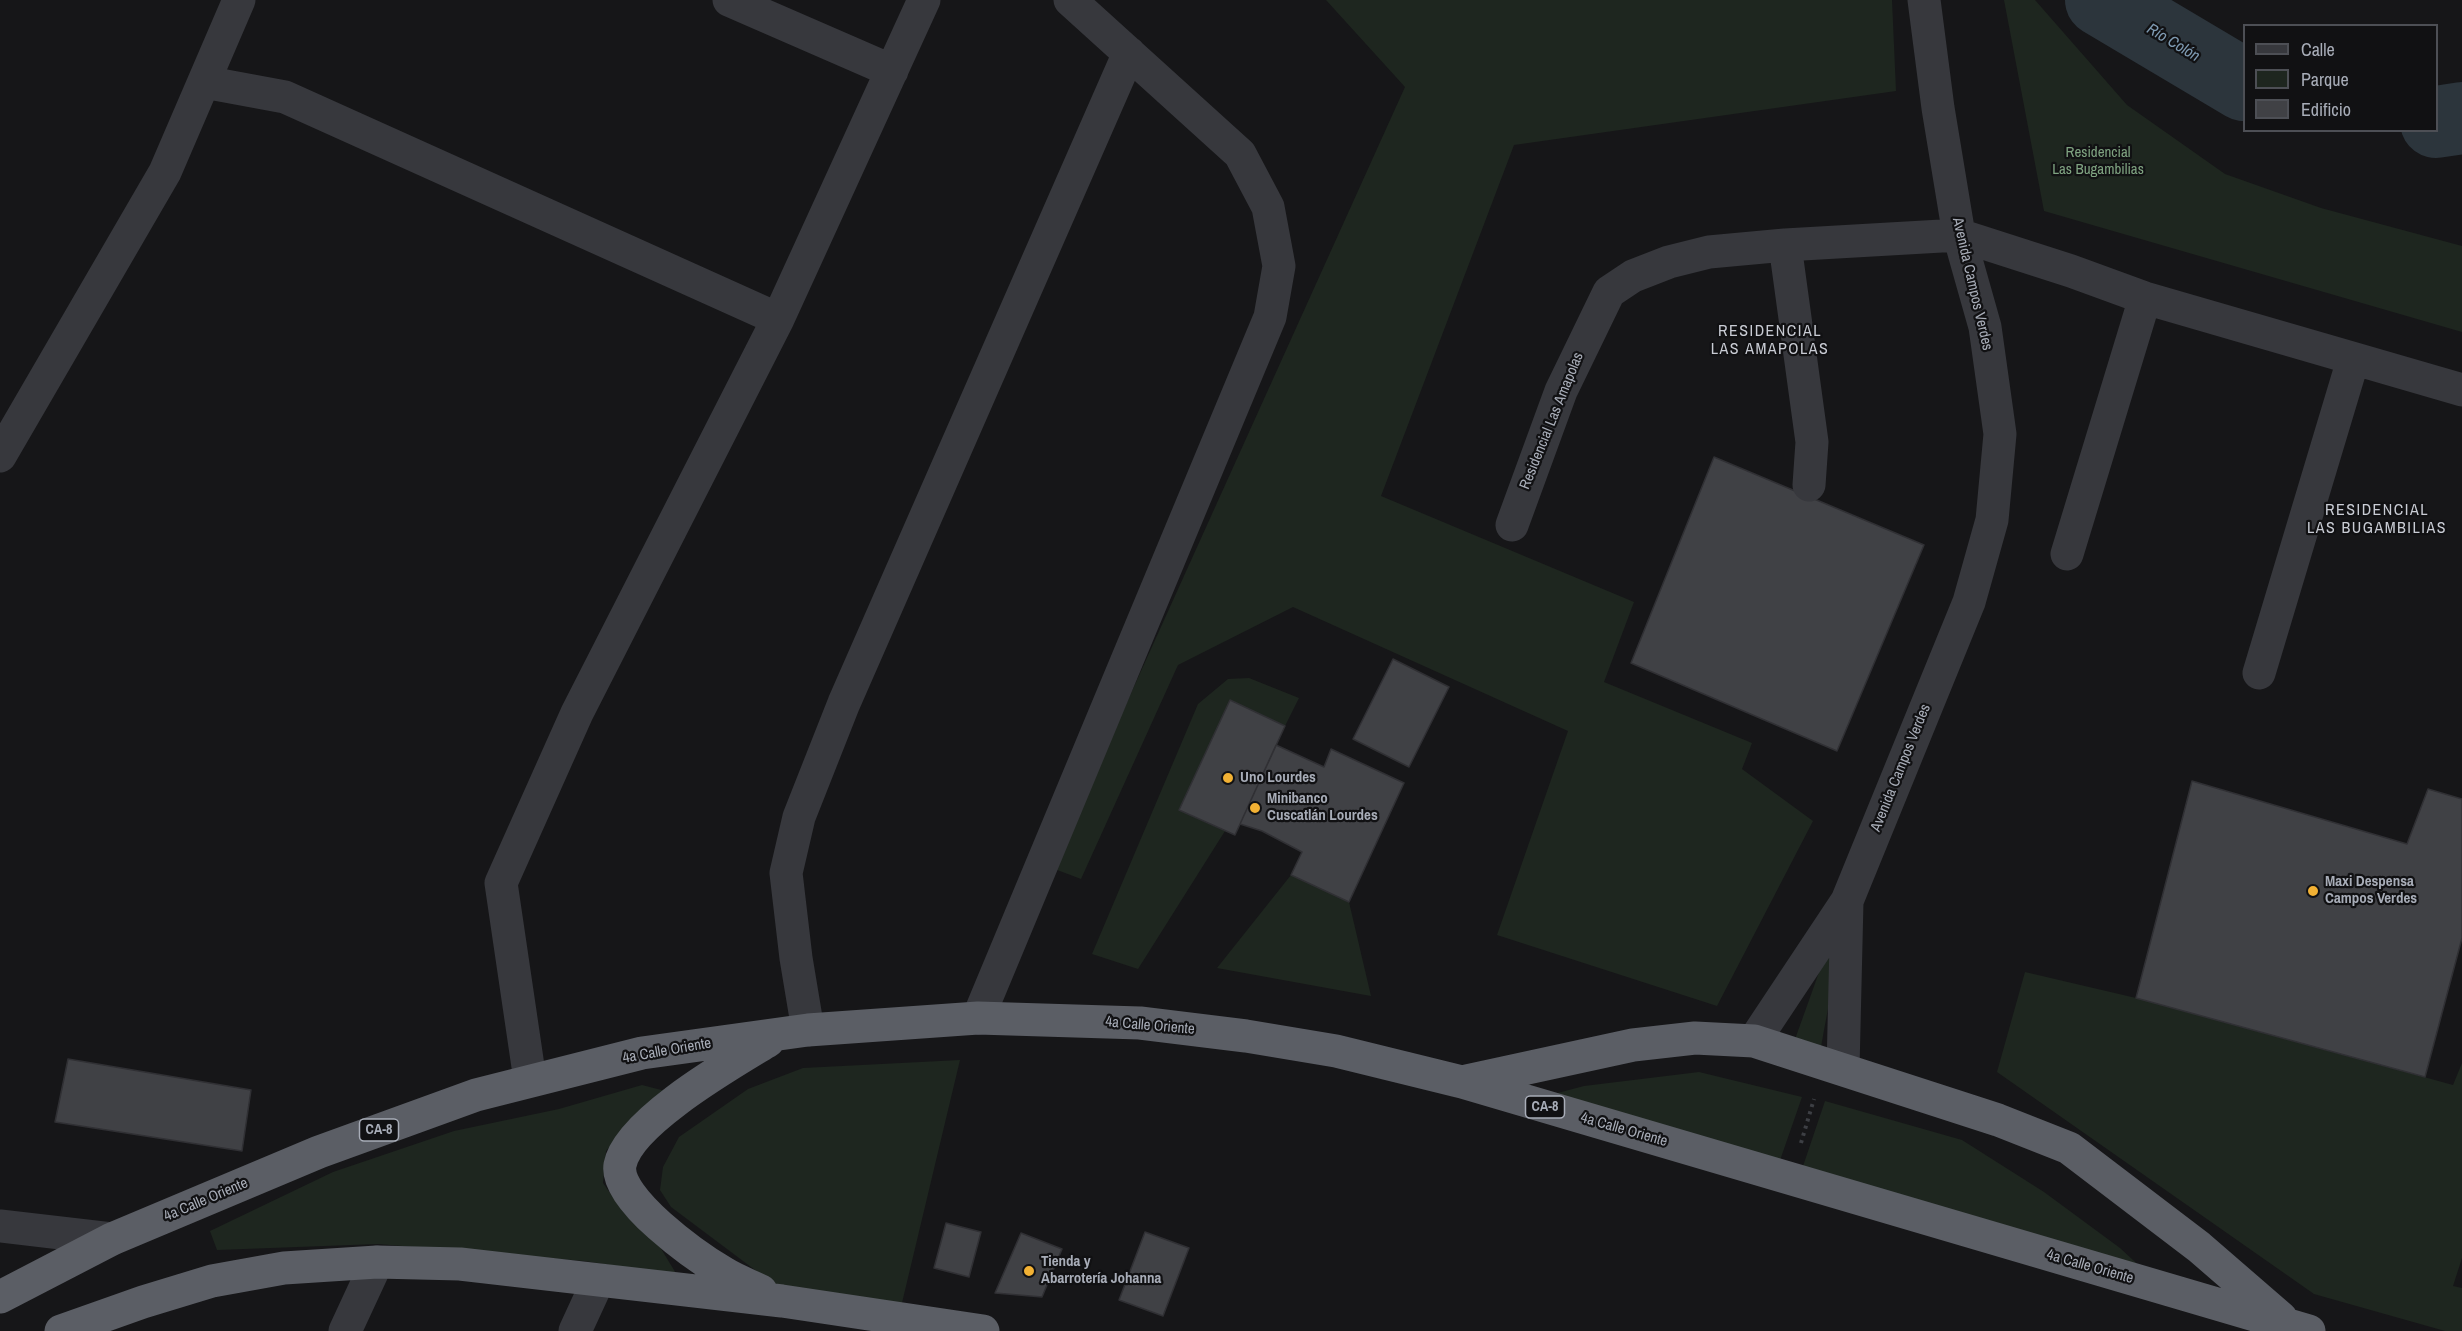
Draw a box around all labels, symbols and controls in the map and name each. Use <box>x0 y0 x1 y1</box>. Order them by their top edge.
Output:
water label: Río Colón <box>2143 20 2203 66</box>
legend <box>2243 24 2438 132</box>
text: Calle <box>2301 37 2335 62</box>
text: Parque <box>2301 67 2349 92</box>
text: Edificio <box>2301 97 2351 122</box>
park label: Residencial Las Bugambilias <box>2052 144 2144 179</box>
street label: Avenida Campos Verdes <box>1948 216 1996 352</box>
district label: RESIDENCIAL LAS AMAPOLAS <box>1711 322 1829 360</box>
street label: Residencial Las Amapolas <box>1516 350 1588 492</box>
district label: RESIDENCIAL LAS BUGAMBILIAS <box>2307 501 2447 539</box>
street label: Avenida Campos Verdes <box>1867 702 1935 834</box>
place label: Uno Lourdes <box>1240 769 1316 787</box>
marker: Uno Lourdes <box>1221 771 1235 785</box>
place label: Minibanco Cuscatlán Lourdes <box>1267 790 1378 825</box>
marker: Minibanco Cuscatlán Lourdes <box>1248 801 1262 815</box>
place label: Maxi Despensa Campos Verdes <box>2325 873 2417 908</box>
marker: Maxi Despensa Campos Verdes <box>2306 884 2320 898</box>
street label: 4a Calle Oriente <box>1105 1013 1195 1039</box>
street label: 4a Calle Oriente <box>621 1034 713 1068</box>
road number: CA-8 <box>1526 1096 1564 1118</box>
street label: 4a Calle Oriente <box>1578 1109 1670 1151</box>
road number: CA-8 <box>360 1119 398 1141</box>
street label: 4a Calle Oriente <box>161 1174 251 1226</box>
street label: 4a Calle Oriente <box>2044 1246 2136 1288</box>
place label: Tienda y Abarrotería Johanna <box>1041 1253 1161 1288</box>
marker: Tienda y Abarrotería Johanna <box>1022 1264 1036 1278</box>

